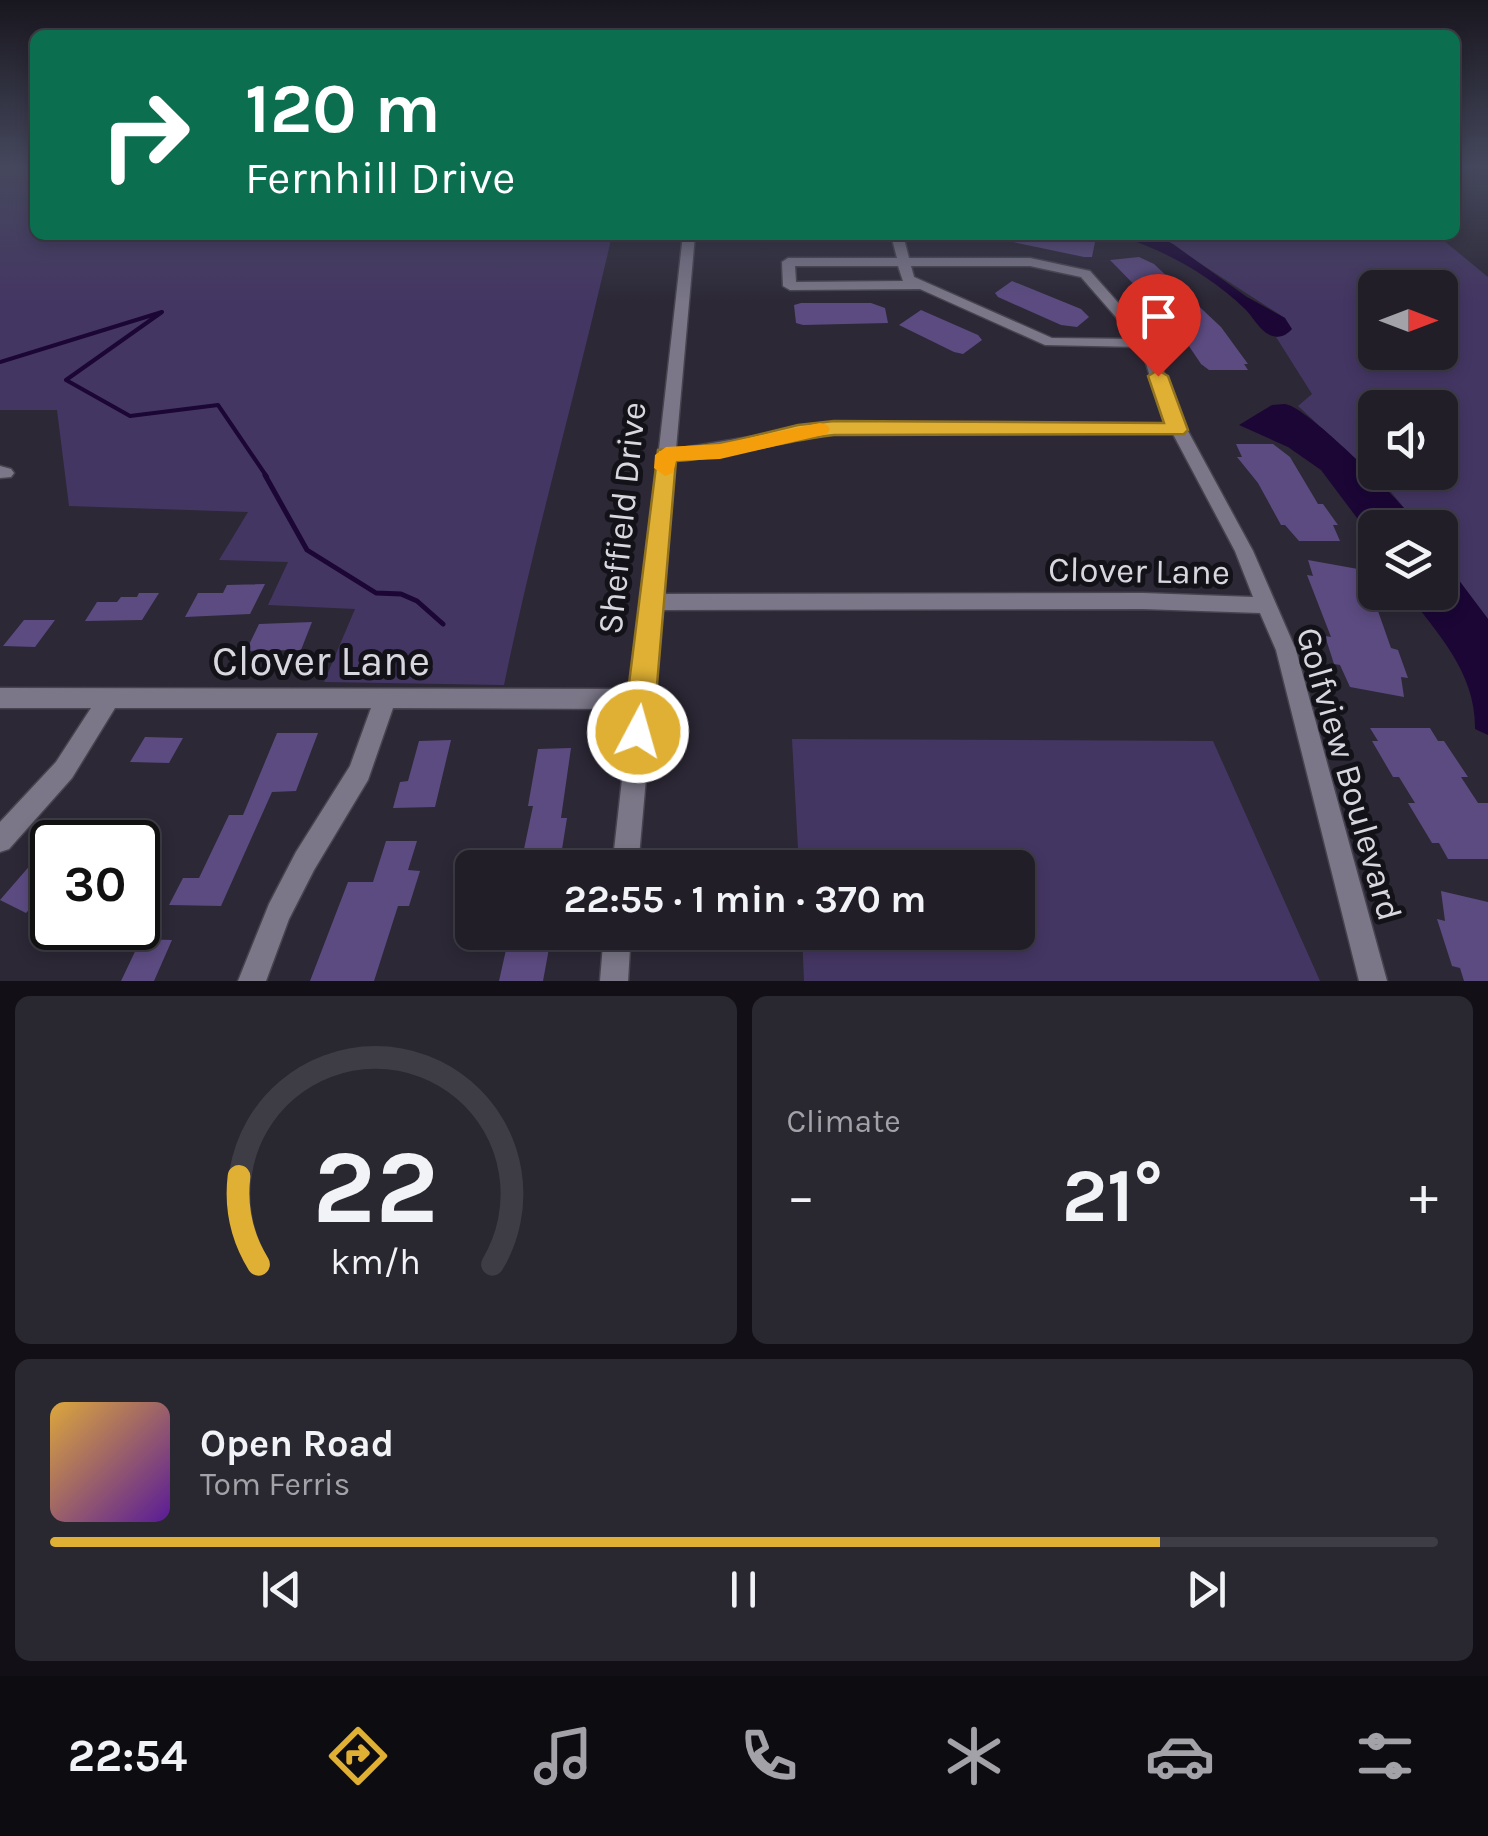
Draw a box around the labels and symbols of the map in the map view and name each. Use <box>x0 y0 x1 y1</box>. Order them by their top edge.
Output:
north arrow <box>1358 270 1458 370</box>
pin <box>1116 274 1201 377</box>
street label: Sheffield Drive <box>589 400 655 636</box>
street label: Clover Lane <box>1048 549 1230 593</box>
street label: Golfview Boulevard <box>1288 623 1410 925</box>
street label: Clover Lane <box>212 636 430 686</box>
position arrow <box>586 680 690 784</box>
speed limit sign: 30 <box>30 820 160 950</box>

